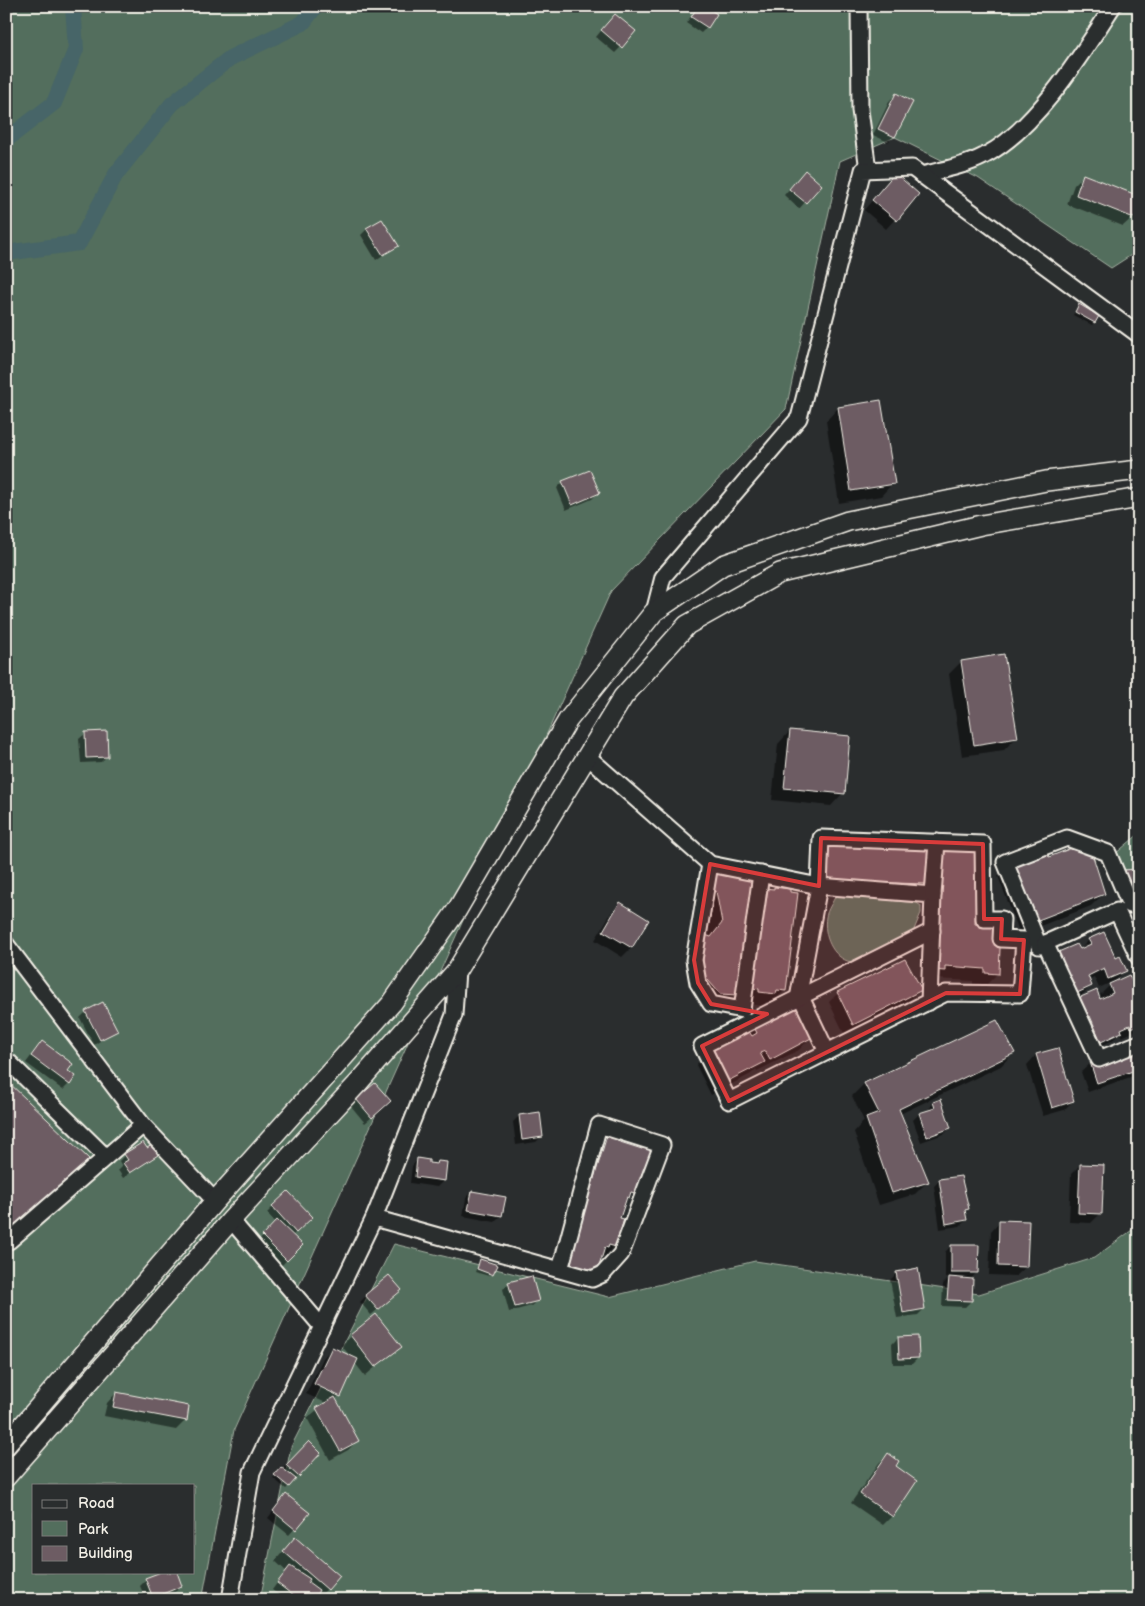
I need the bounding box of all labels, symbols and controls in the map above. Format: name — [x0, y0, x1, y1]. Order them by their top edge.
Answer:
legend — [32, 1484, 195, 1574]
text: Road — [78, 1494, 114, 1513]
text: Park — [78, 1520, 109, 1539]
text: Building — [78, 1544, 133, 1563]

